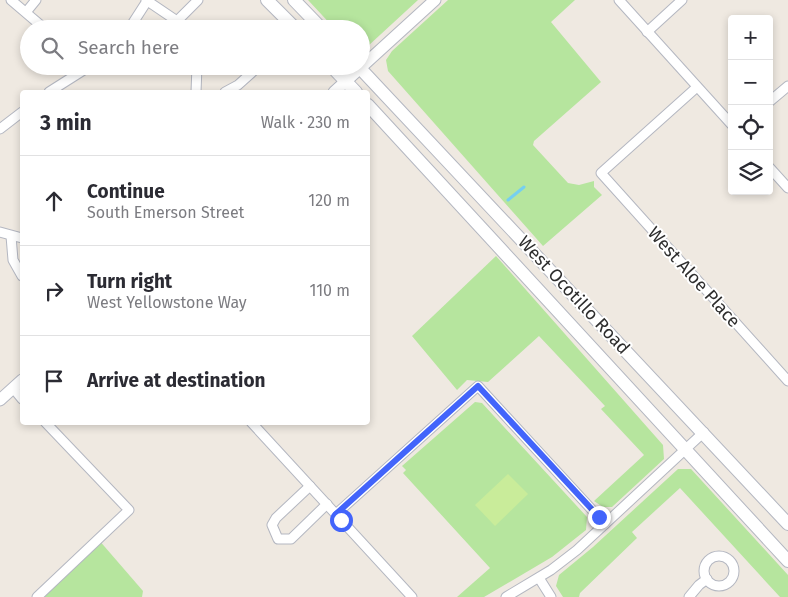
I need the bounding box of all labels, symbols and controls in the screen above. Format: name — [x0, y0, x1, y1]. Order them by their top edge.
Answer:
map controls — [728, 15, 773, 195]
button: + — [728, 15, 773, 60]
search box — [20, 20, 370, 75]
icon: search — [38, 34, 66, 62]
text: Search here — [78, 36, 179, 59]
button: − — [728, 60, 773, 105]
button: locate — [728, 105, 773, 150]
text: 3 min — [40, 110, 92, 136]
text: Walk · 230 m — [261, 113, 350, 132]
button: layers — [728, 150, 773, 195]
text: Continue — [87, 180, 165, 203]
icon: ahead — [40, 187, 68, 215]
text: 120 m — [308, 191, 350, 210]
text: South Emerson Street — [87, 203, 244, 222]
street label: West Aloe Place — [643, 222, 745, 332]
street label: West Ocotillo Road — [513, 231, 635, 359]
text: Turn right — [87, 270, 172, 293]
icon: right — [40, 277, 68, 305]
text: 110 m — [309, 281, 350, 300]
text: West Yellowstone Way — [87, 293, 247, 312]
icon: arrive — [40, 367, 68, 395]
text: Arrive at destination — [87, 369, 266, 392]
route end — [588, 506, 611, 529]
route start — [330, 509, 353, 532]

